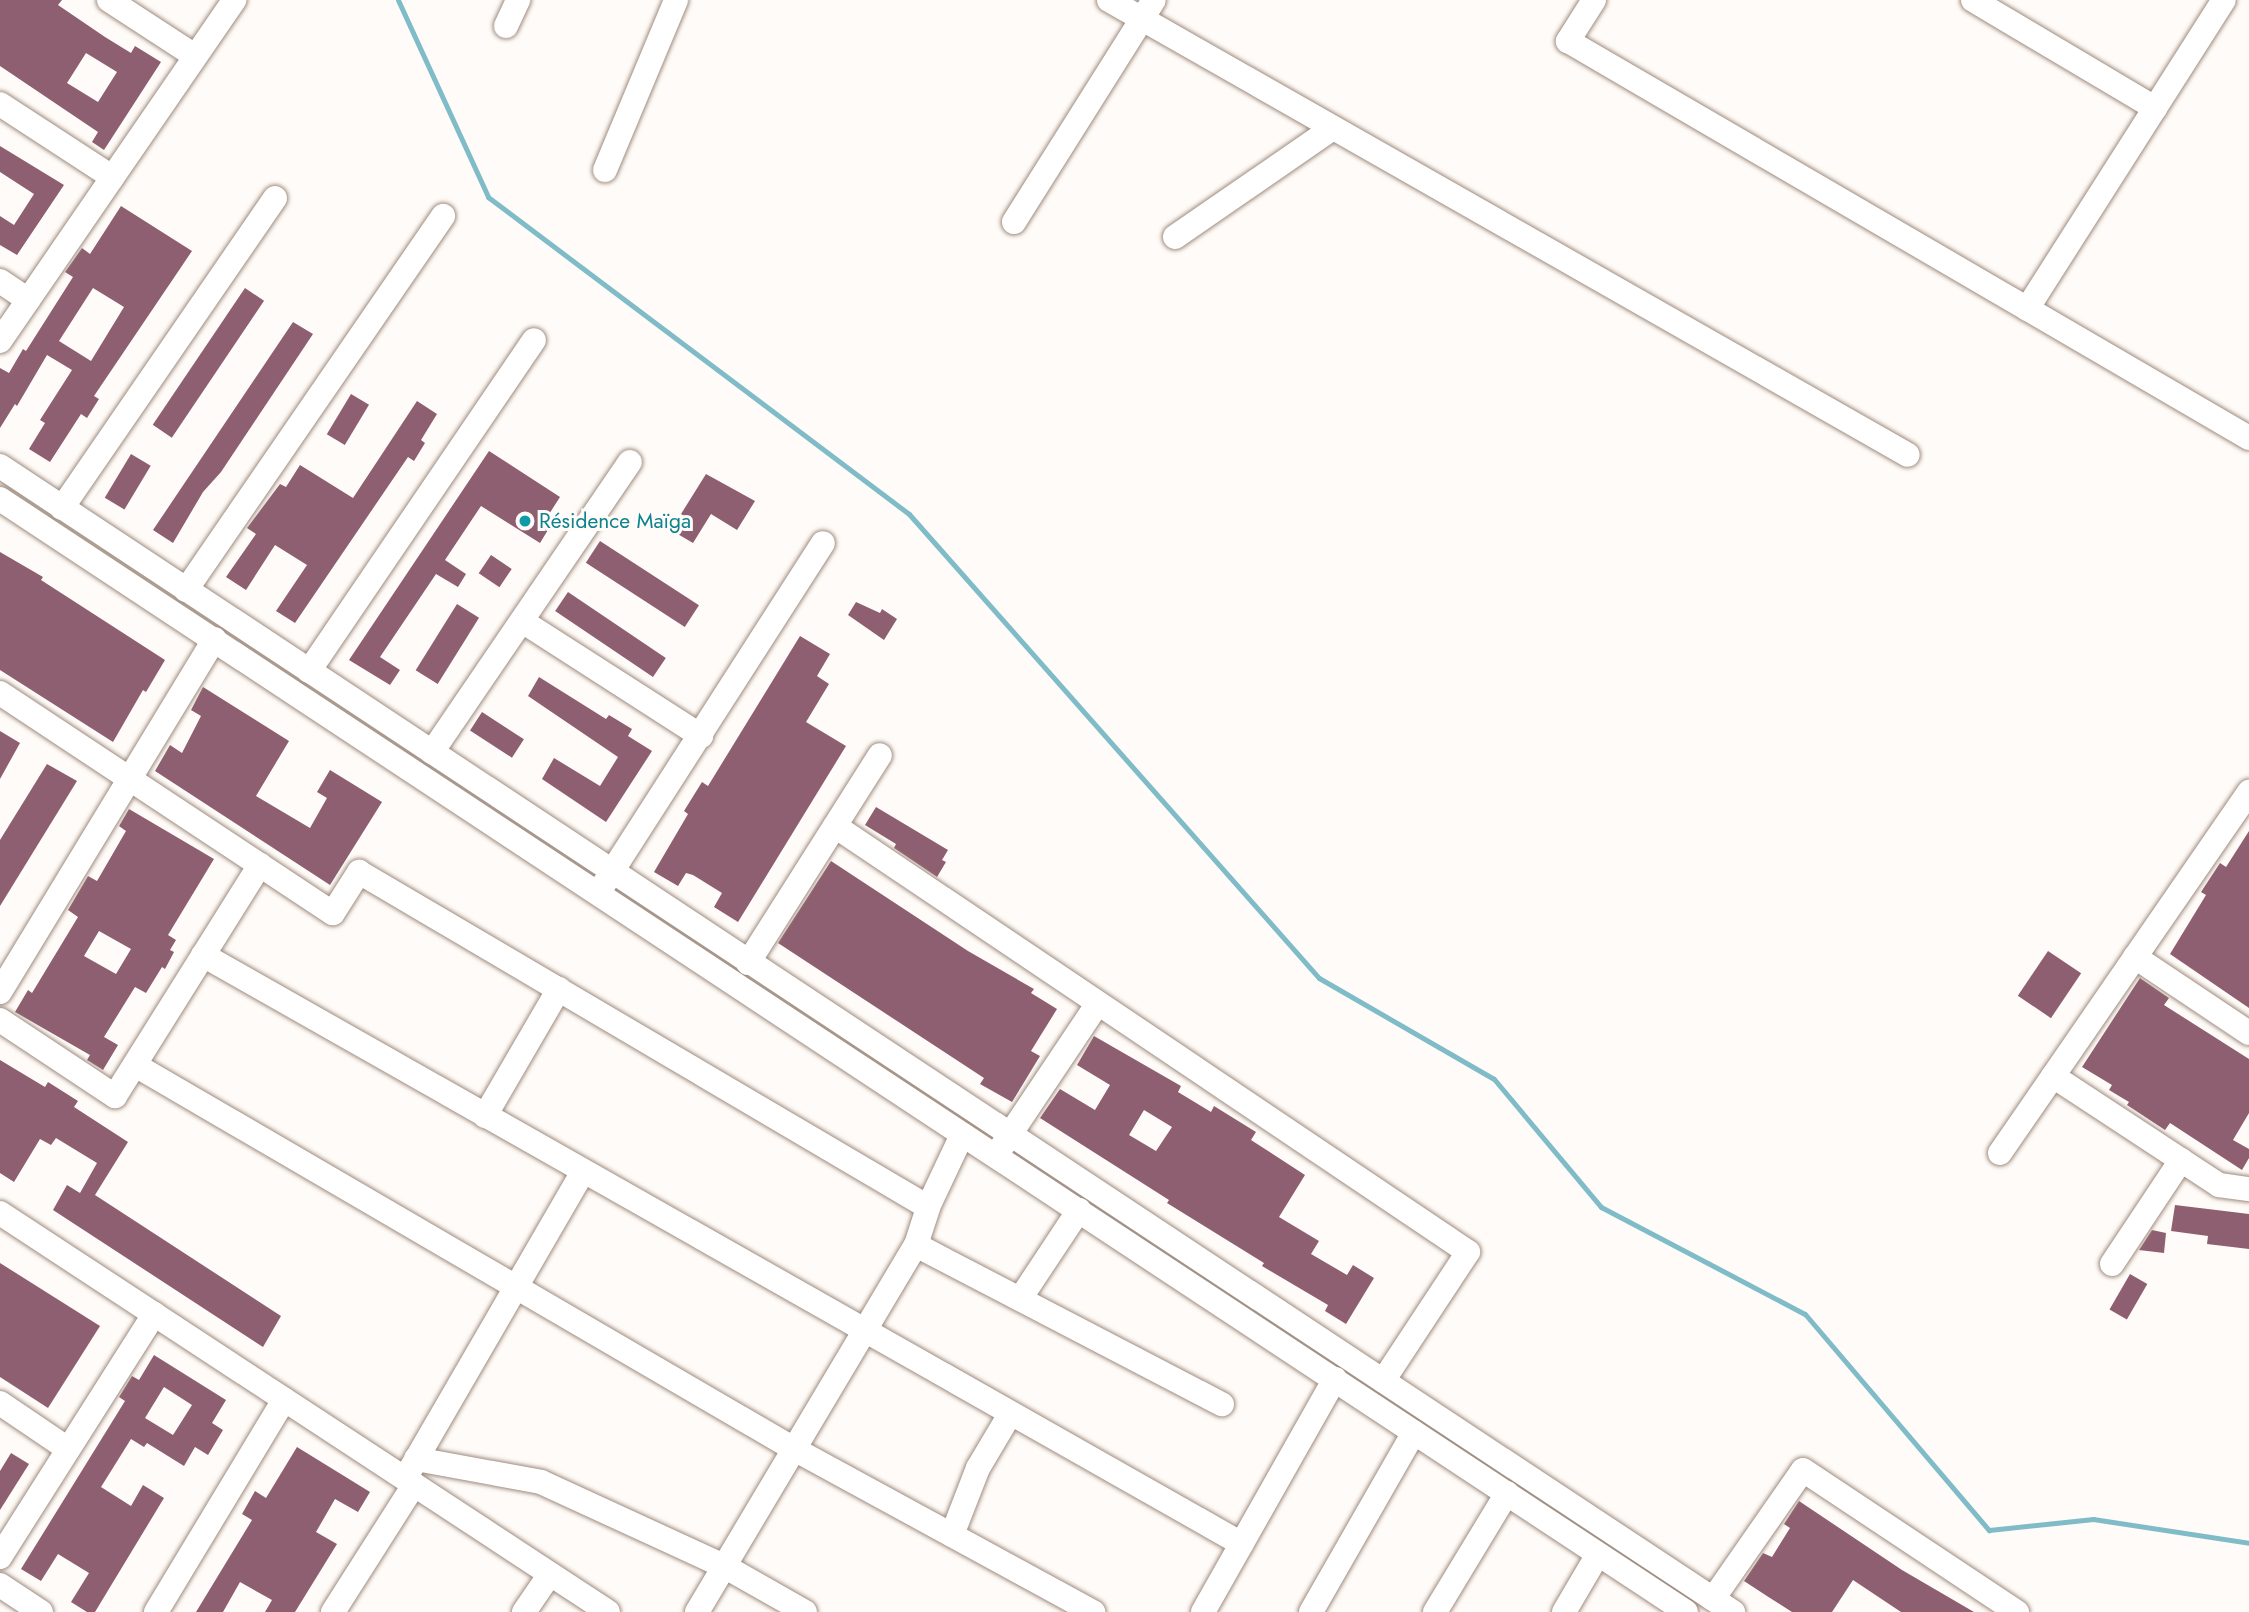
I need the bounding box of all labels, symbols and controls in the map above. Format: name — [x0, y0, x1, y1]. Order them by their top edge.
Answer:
place label: Résidence Maïga — [539, 508, 691, 534]
marker: Résidence Maïga — [517, 513, 533, 529]

